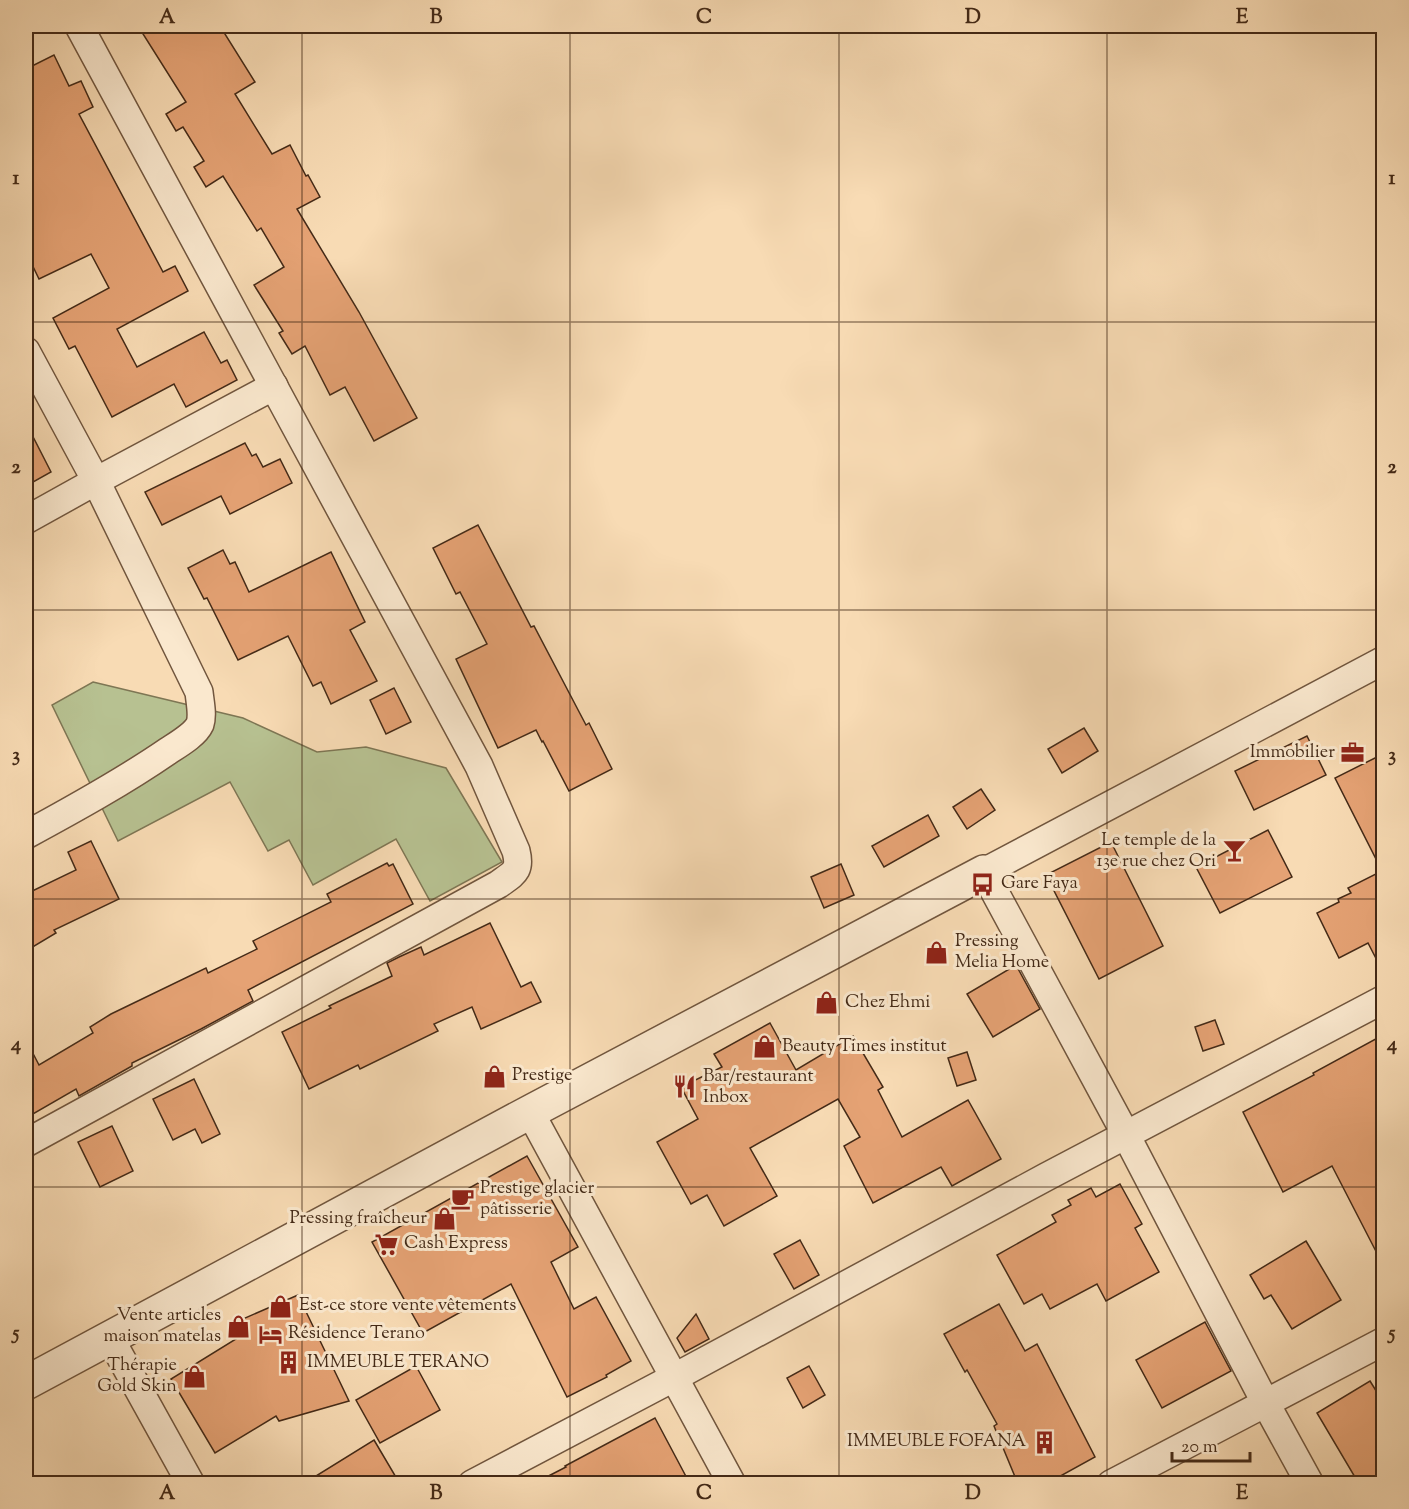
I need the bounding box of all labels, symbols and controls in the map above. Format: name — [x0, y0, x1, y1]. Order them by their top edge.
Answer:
text: A — [159, 4, 176, 33]
text: B — [430, 4, 443, 33]
text: C — [696, 4, 712, 33]
text: D — [965, 4, 981, 33]
text: E — [1236, 4, 1249, 33]
text: 1 — [13, 165, 20, 194]
text: 1 — [1389, 165, 1396, 194]
text: 2 — [11, 454, 21, 483]
text: 2 — [1387, 454, 1397, 483]
place label: Immobilier — [1250, 740, 1335, 766]
office icon: Immobilier — [1340, 740, 1366, 766]
text: 3 — [12, 742, 20, 771]
text: 3 — [1388, 742, 1396, 771]
place label: Le temple de la 13e rue chez Ori — [1097, 828, 1216, 875]
bar icon: Le temple de la 13e rue chez Ori — [1221, 838, 1247, 864]
bus stop icon: Gare Faya — [970, 871, 996, 897]
place label: Gare Faya — [1001, 871, 1078, 897]
place label: Pressing Melia Home — [955, 929, 1049, 976]
shop icon: Pressing Melia Home — [924, 939, 950, 965]
shop icon: Chez Ehmi — [814, 990, 840, 1016]
place label: Chez Ehmi — [845, 990, 930, 1016]
text: 4 — [10, 1031, 21, 1060]
text: 4 — [1386, 1031, 1397, 1060]
shop icon: Beauty Times institut — [751, 1034, 777, 1060]
place label: Beauty Times institut — [782, 1034, 947, 1060]
shop icon: Prestige — [481, 1063, 507, 1089]
place label: Prestige — [512, 1063, 572, 1089]
place label: Bar/restaurant Inbox — [703, 1064, 814, 1111]
restaurant icon: Bar/restaurant Inbox — [672, 1074, 698, 1100]
place label: Prestige glacier pâtisserie — [480, 1176, 595, 1223]
cafe icon: Prestige glacier pâtisserie — [449, 1186, 475, 1212]
place label: Pressing fraîcheur — [289, 1206, 427, 1232]
shop icon: Pressing fraîcheur — [432, 1206, 458, 1232]
supermarket icon: Cash Express — [373, 1231, 399, 1257]
place label: Cash Express — [404, 1231, 508, 1257]
shop icon: Est-ce store vente vêtements — [268, 1293, 294, 1319]
place label: Est-ce store vente vêtements — [299, 1293, 516, 1319]
place label: Vente articles maison matelas — [103, 1303, 221, 1350]
shop icon: Vente articles maison matelas — [226, 1313, 252, 1339]
text: 5 — [11, 1320, 20, 1349]
text: 5 — [1387, 1320, 1396, 1349]
hotel icon: Résidence Terano — [257, 1321, 283, 1347]
place label: Résidence Terano — [288, 1321, 425, 1347]
building icon: IMMEUBLE TERANO — [276, 1350, 302, 1376]
place label: IMMEUBLE TERANO — [307, 1350, 489, 1376]
place label: Thérapie Gold Skin — [97, 1353, 177, 1400]
shop icon: Thérapie Gold Skin — [182, 1363, 208, 1389]
scale bar — [1172, 1425, 1250, 1463]
place label: IMMEUBLE FOFANA — [847, 1429, 1026, 1455]
building icon: IMMEUBLE FOFANA — [1031, 1429, 1057, 1455]
text: 20 m — [1181, 1435, 1218, 1461]
text: A — [159, 1480, 176, 1509]
text: B — [430, 1480, 443, 1509]
text: C — [696, 1480, 712, 1509]
text: D — [965, 1480, 981, 1509]
text: E — [1236, 1480, 1249, 1509]

